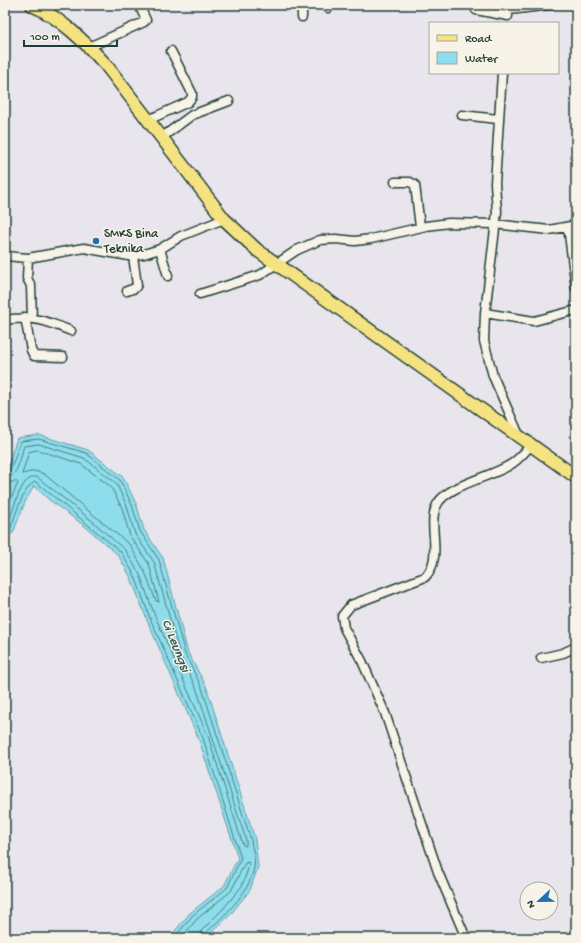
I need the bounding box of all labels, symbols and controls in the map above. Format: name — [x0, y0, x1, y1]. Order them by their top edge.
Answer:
scale bar — [24, 22, 117, 48]
legend — [429, 22, 559, 74]
text: 100 m — [29, 31, 60, 45]
text: Road — [465, 33, 492, 47]
text: Water — [465, 53, 499, 67]
place label: SMKS Bina Teknika — [103, 227, 159, 257]
marker: SMKS Bina Teknika — [91, 236, 101, 246]
water label: Ci Leungsi — [157, 617, 194, 677]
north arrow — [519, 881, 559, 921]
text: N — [525, 898, 538, 910]

